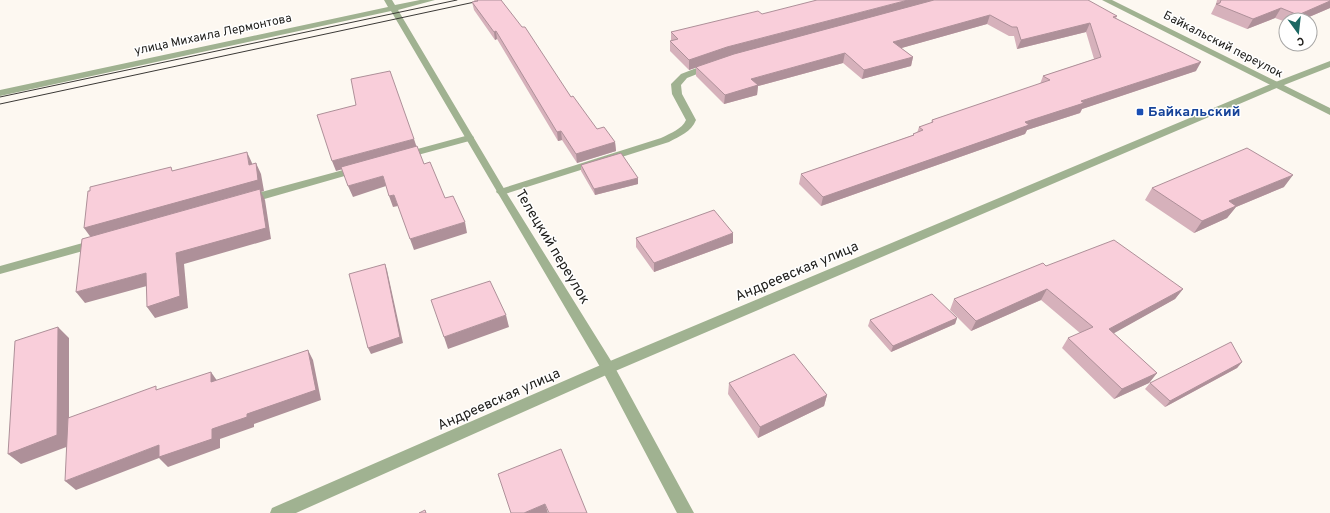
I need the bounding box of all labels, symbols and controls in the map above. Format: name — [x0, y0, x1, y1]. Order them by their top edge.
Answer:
street label: Байкальский переулок — [1160, 8, 1286, 82]
street label: улица Михаила Лермонтова — [133, 10, 293, 60]
north arrow — [1278, 12, 1318, 52]
text: С — [1295, 33, 1306, 48]
place label: Байкальский — [1148, 104, 1240, 121]
marker: Байкальский — [1135, 107, 1145, 117]
street label: Телецкий переулок — [511, 187, 593, 307]
street label: Андреевская улица — [733, 238, 861, 306]
street label: Андреевская улица — [435, 365, 563, 435]

